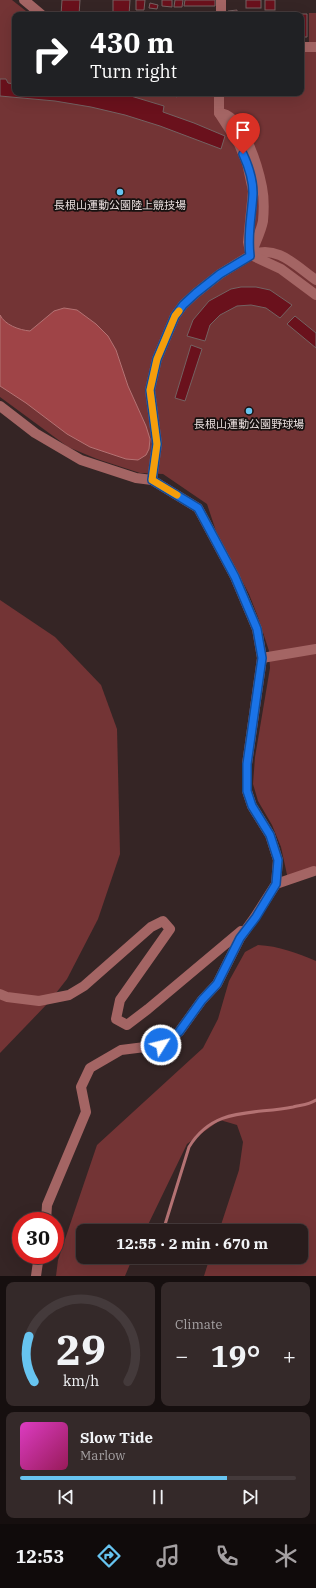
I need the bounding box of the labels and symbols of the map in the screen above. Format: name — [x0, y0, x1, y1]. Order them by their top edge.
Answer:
pin — [226, 113, 260, 154]
marker: 長根山運動公園陸上競技場 — [115, 187, 125, 197]
place label: 長根山運動公園陸上競技場 — [54, 198, 186, 212]
marker: 長根山運動公園野球場 — [244, 406, 254, 416]
place label: 長根山運動公園野球場 — [194, 417, 304, 431]
position arrow — [140, 1024, 182, 1066]
speed limit sign: 30 — [12, 1212, 64, 1264]

